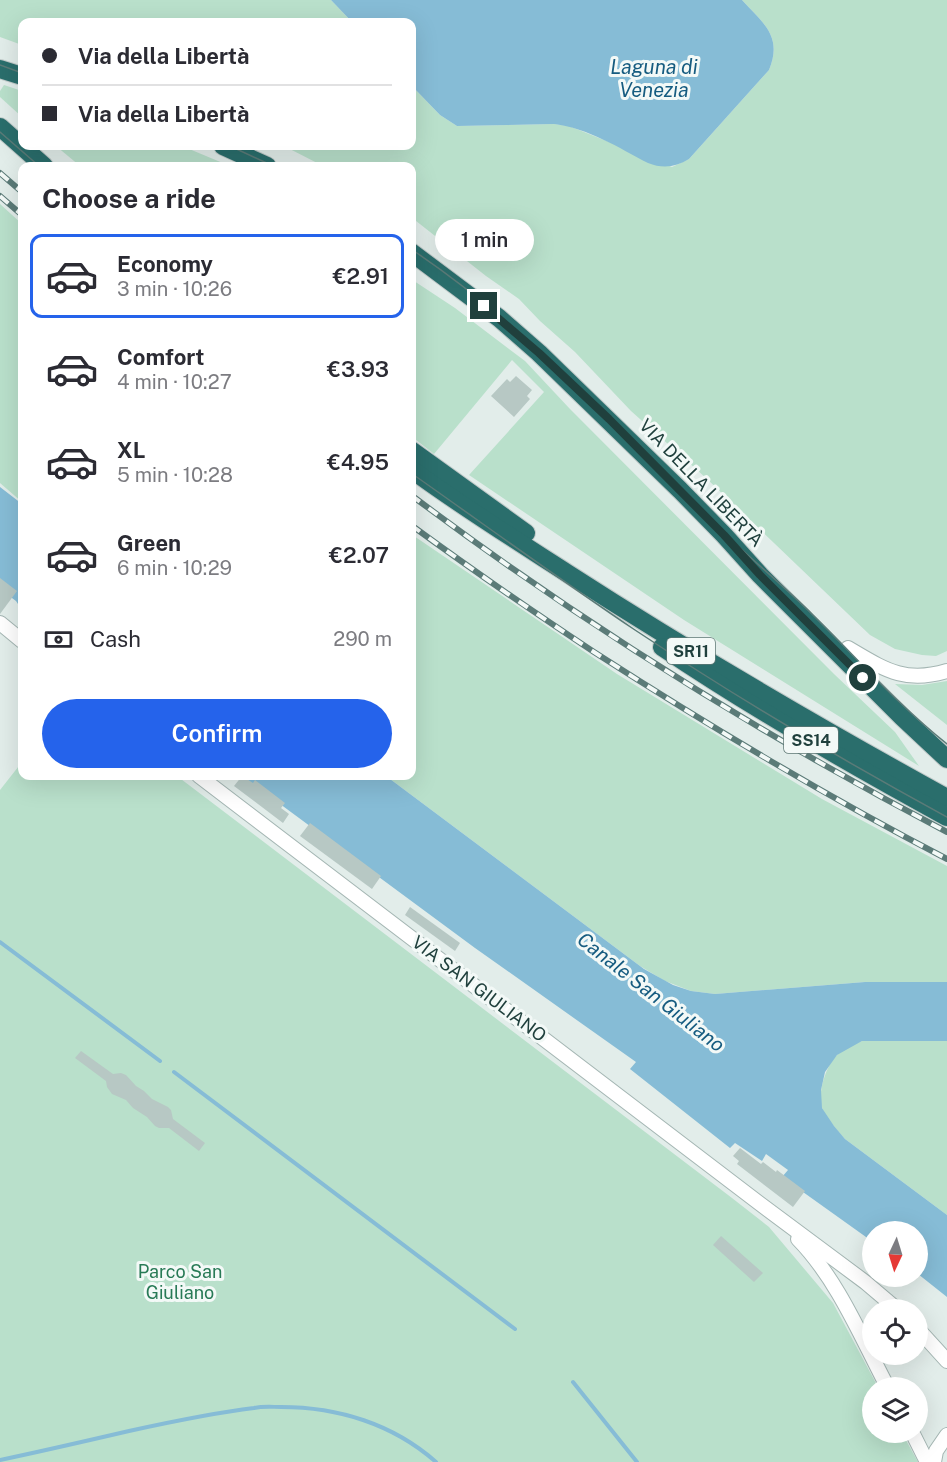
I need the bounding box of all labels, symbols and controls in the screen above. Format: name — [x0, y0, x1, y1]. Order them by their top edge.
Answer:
text: Via della Libertà — [78, 43, 249, 69]
water label: Laguna di Venezia — [610, 55, 698, 102]
text: Via della Libertà — [78, 101, 249, 127]
text: Choose a ride — [42, 182, 216, 214]
callout: 1 min — [434, 219, 534, 261]
text: 1 min — [461, 228, 508, 252]
icon: car — [45, 249, 99, 303]
text: Economy — [117, 251, 213, 277]
text: €2.91 — [333, 263, 389, 289]
text: 3 min · 10:26 — [117, 277, 232, 301]
route end — [470, 292, 497, 319]
icon: car — [45, 342, 99, 396]
text: Comfort — [117, 344, 204, 370]
text: €3.93 — [327, 356, 389, 382]
text: 4 min · 10:27 — [117, 370, 232, 394]
street label: VIA DELLA LIBERTÀ — [635, 414, 769, 551]
icon: car — [45, 435, 99, 489]
text: XL — [117, 437, 145, 463]
text: €4.95 — [327, 449, 389, 475]
text: 5 min · 10:28 — [117, 463, 233, 487]
icon: car — [45, 528, 99, 582]
text: Green — [117, 530, 181, 556]
text: €2.07 — [329, 542, 389, 568]
text: 6 min · 10:29 — [117, 556, 232, 580]
icon: cash — [42, 623, 75, 656]
text: Cash — [90, 626, 141, 652]
text: 290 m — [333, 627, 392, 651]
road number: SR11 — [667, 638, 715, 664]
route start — [849, 664, 876, 691]
button: Confirm — [42, 699, 392, 768]
road number: SS14 — [784, 727, 838, 753]
water label: Canale San Giuliano — [573, 927, 729, 1057]
street label: VIA SAN GIULIANO — [408, 931, 551, 1046]
north arrow — [862, 1221, 928, 1287]
map controls — [862, 1221, 928, 1443]
park label: Parco San Giuliano — [138, 1261, 222, 1303]
button: locate — [862, 1299, 928, 1365]
button: layers — [862, 1377, 928, 1443]

